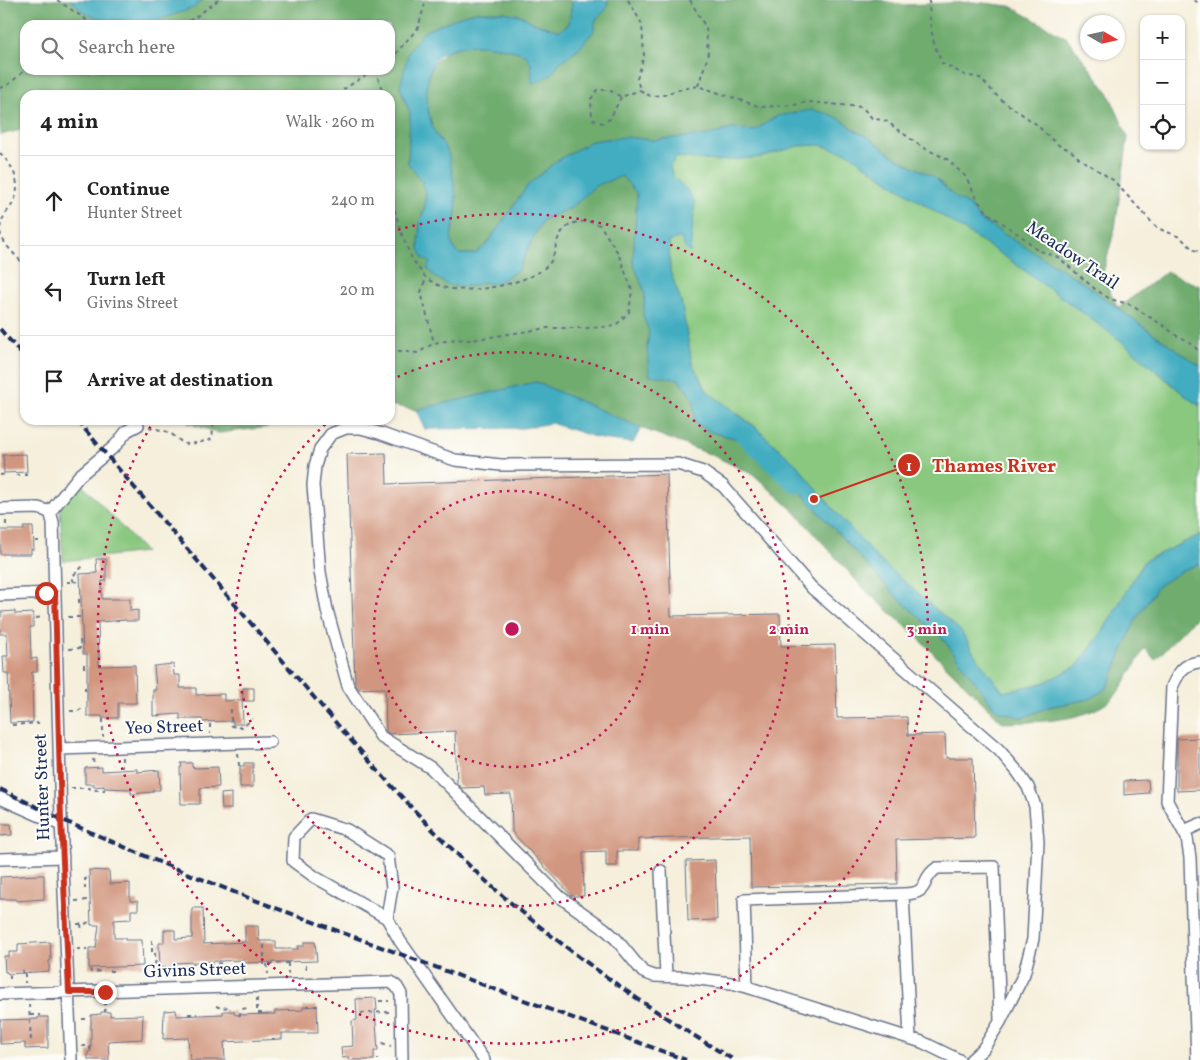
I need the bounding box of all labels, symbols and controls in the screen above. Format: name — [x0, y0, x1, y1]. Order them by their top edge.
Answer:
north arrow — [1080, 15, 1125, 60]
map controls — [1140, 15, 1185, 150]
button: + — [1140, 15, 1185, 60]
search box — [20, 20, 395, 75]
icon: search — [38, 34, 66, 62]
text: Search here — [78, 35, 175, 61]
button: − — [1140, 60, 1185, 105]
button: locate — [1140, 105, 1185, 150]
text: 4 min — [40, 108, 99, 137]
text: Walk · 260 m — [285, 112, 375, 134]
text: Continue — [87, 177, 170, 203]
icon: ahead — [40, 187, 68, 215]
text: 240 m — [331, 190, 375, 212]
text: Hunter Street — [87, 203, 183, 225]
street label: Meadow Trail — [1021, 216, 1123, 296]
text: Turn left — [87, 267, 166, 293]
icon: left — [40, 277, 68, 305]
text: 20 m — [340, 280, 375, 302]
text: Givins Street — [87, 293, 178, 315]
icon: arrive — [40, 367, 68, 395]
text: Arrive at destination — [87, 368, 273, 394]
callout: Thames River — [897, 448, 1066, 482]
text: Thames River — [932, 454, 1056, 480]
text: 1 — [906, 457, 912, 478]
route start — [35, 582, 58, 605]
centre of rings — [503, 620, 521, 638]
text: 1 min — [631, 620, 669, 641]
text: 2 min — [769, 620, 809, 641]
text: 3 min — [907, 620, 947, 641]
street label: Yeo Street — [124, 714, 204, 742]
street label: Hunter Street — [29, 733, 57, 841]
street label: Givins Street — [143, 957, 247, 985]
route end — [94, 981, 117, 1004]

